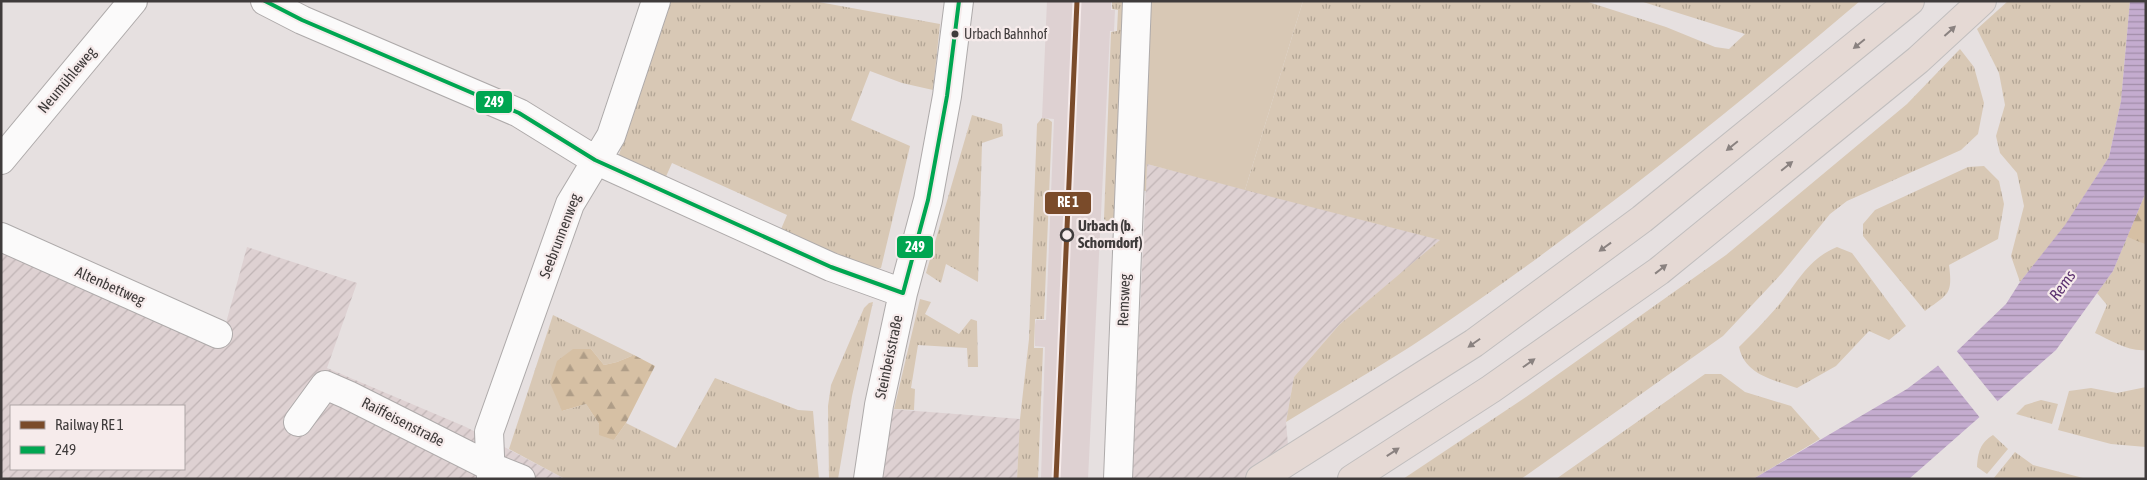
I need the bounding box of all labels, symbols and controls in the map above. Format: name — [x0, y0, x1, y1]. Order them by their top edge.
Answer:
one-way arrow — [1943, 25, 1956, 36]
place label: Urbach Bahnhof — [964, 26, 1048, 42]
marker: Urbach Bahnhof — [950, 29, 960, 39]
one-way arrow — [1853, 39, 1866, 50]
street label: Neumühleweg — [34, 43, 99, 116]
line badge: 249 — [475, 90, 513, 114]
text: 249 — [484, 94, 504, 110]
one-way arrow — [1726, 141, 1739, 152]
one-way arrow — [1780, 161, 1793, 172]
street label: Seebrunnenweg — [536, 191, 584, 281]
line badge: RE 1 — [1044, 191, 1092, 215]
text: RE 1 — [1057, 194, 1079, 210]
place label: Urbach (b. Schorndorf) — [1078, 217, 1143, 251]
marker: Urbach (b. Schorndorf) — [1060, 228, 1074, 242]
line badge: 249 — [896, 235, 934, 259]
text: 249 — [905, 239, 925, 255]
one-way arrow — [1599, 241, 1612, 252]
street label: Altenbettweg — [73, 263, 148, 309]
one-way arrow — [1654, 263, 1667, 274]
water label: Rems — [2045, 266, 2079, 303]
street label: Remsweg — [1114, 273, 1133, 327]
street label: Steinbeisstraße — [871, 313, 906, 400]
one-way arrow — [1467, 338, 1480, 348]
one-way arrow — [1522, 358, 1535, 368]
street label: Raiffeisenstraße — [359, 393, 447, 450]
legend — [10, 405, 185, 470]
text: Railway RE 1 — [55, 416, 124, 433]
text: 249 — [55, 441, 76, 458]
one-way arrow — [1386, 448, 1400, 457]

